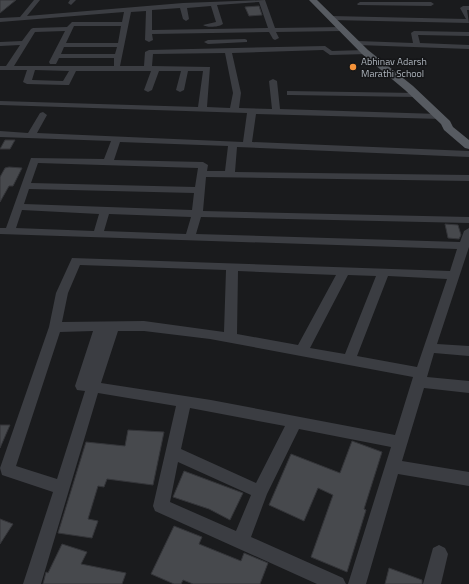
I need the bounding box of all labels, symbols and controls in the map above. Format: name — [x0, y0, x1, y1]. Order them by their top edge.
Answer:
place label: Abhinav Adarsh Marathi School — [361, 54, 427, 81]
marker: Abhinav Adarsh Marathi School — [348, 62, 358, 72]

